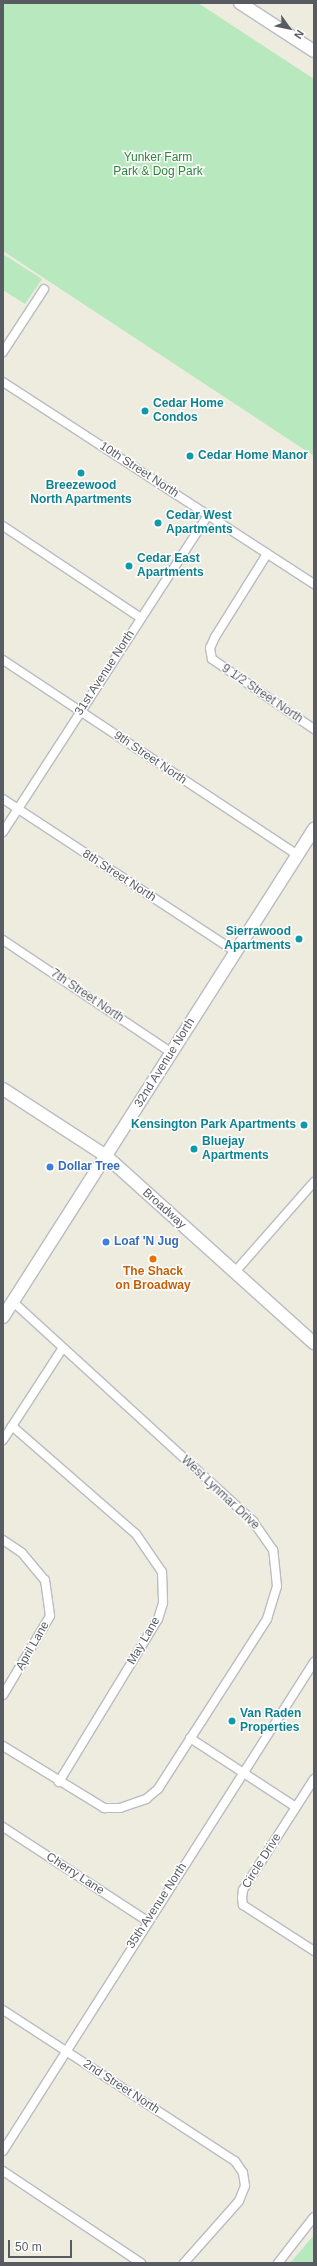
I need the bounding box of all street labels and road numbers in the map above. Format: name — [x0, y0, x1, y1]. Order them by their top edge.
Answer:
street label: 10th Street North — [97, 439, 181, 501]
street label: 31st Avenue North — [72, 627, 138, 719]
street label: 9 1/2 Street North — [219, 662, 305, 726]
street label: 9th Street North — [111, 728, 189, 788]
street label: 8th Street North — [80, 847, 158, 905]
street label: 7th Street North — [48, 966, 126, 1026]
street label: 32nd Avenue North — [132, 1015, 198, 1111]
street label: Broadway — [139, 1186, 189, 1232]
street label: West Lynmar Drive — [178, 1453, 262, 1533]
street label: May Lane — [125, 1615, 163, 1667]
street label: April Lane — [13, 1619, 53, 1673]
street label: Circle Drive — [239, 1831, 285, 1891]
street label: Cherry Lane — [43, 1850, 107, 1898]
street label: 35th Avenue North — [124, 1860, 190, 1952]
street label: 2nd Street North — [80, 2057, 162, 2117]

